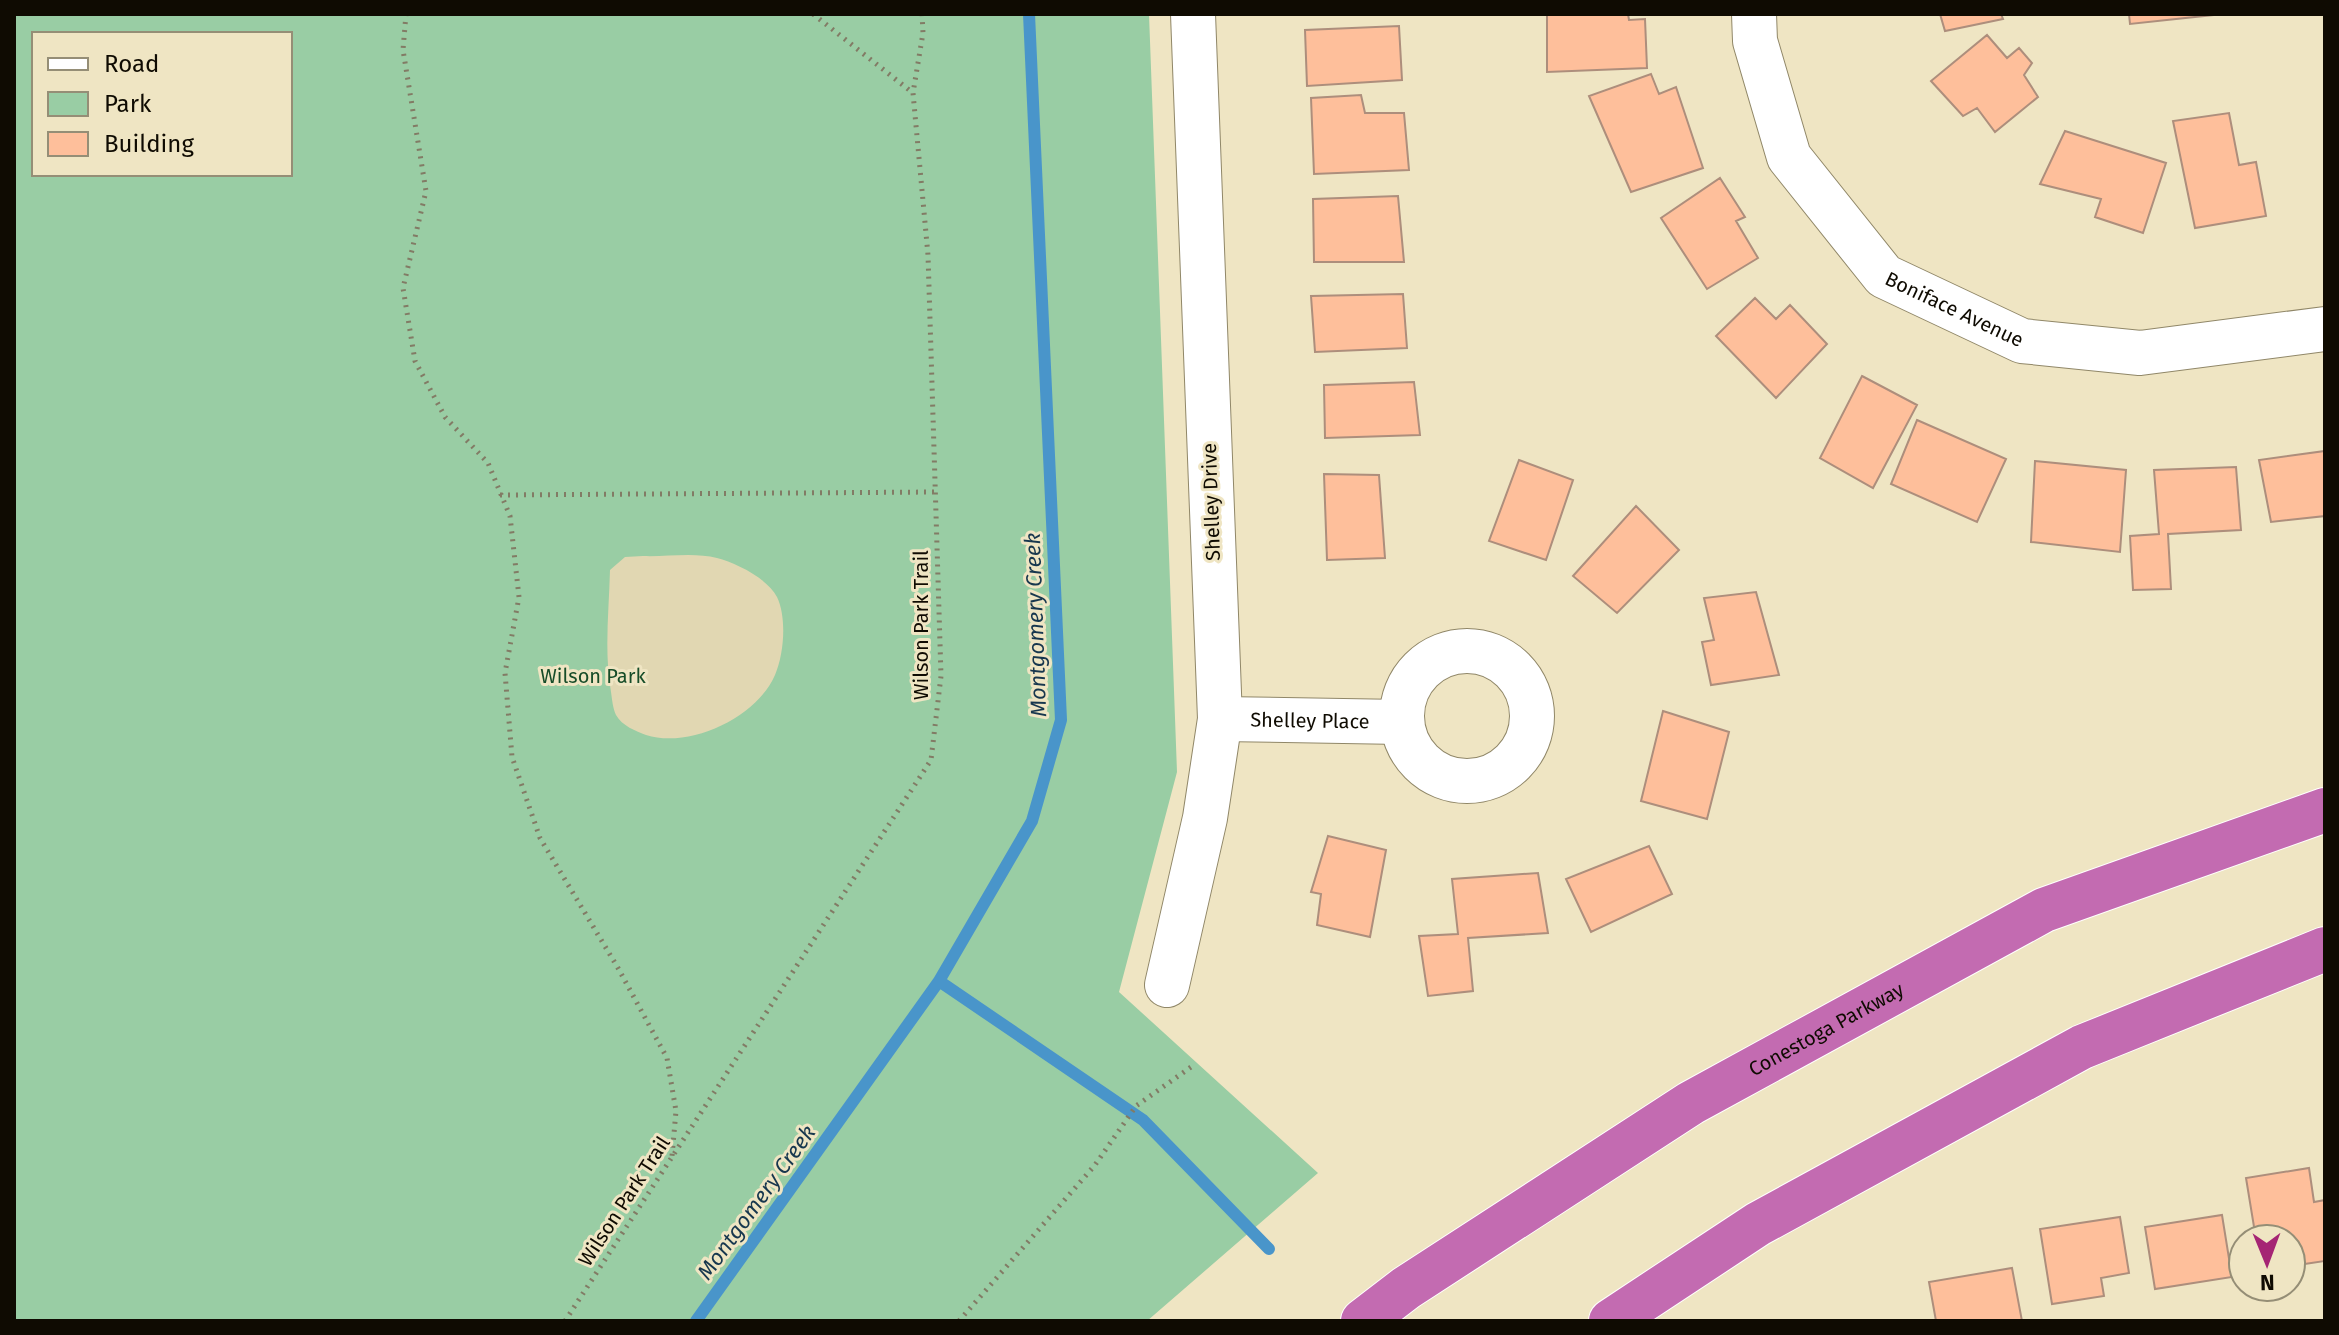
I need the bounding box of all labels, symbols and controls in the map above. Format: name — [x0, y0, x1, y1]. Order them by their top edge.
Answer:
legend — [32, 32, 292, 176]
text: Road — [104, 50, 159, 78]
text: Park — [104, 90, 152, 118]
text: Building — [104, 130, 194, 158]
street label: Boniface Avenue — [1881, 266, 2027, 352]
street label: Shelley Drive — [1197, 443, 1225, 561]
water label: Montgomery Creek — [1019, 532, 1052, 718]
street label: Wilson Park Trail — [909, 550, 933, 700]
park label: Wilson Park — [540, 664, 646, 688]
street label: Shelley Place — [1250, 708, 1370, 733]
street label: Conestoga Parkway — [1744, 977, 1908, 1081]
water label: Montgomery Creek — [691, 1120, 822, 1285]
street label: Wilson Park Trail — [573, 1132, 675, 1270]
north arrow — [2227, 1223, 2307, 1303]
text: N — [2260, 1269, 2275, 1296]

